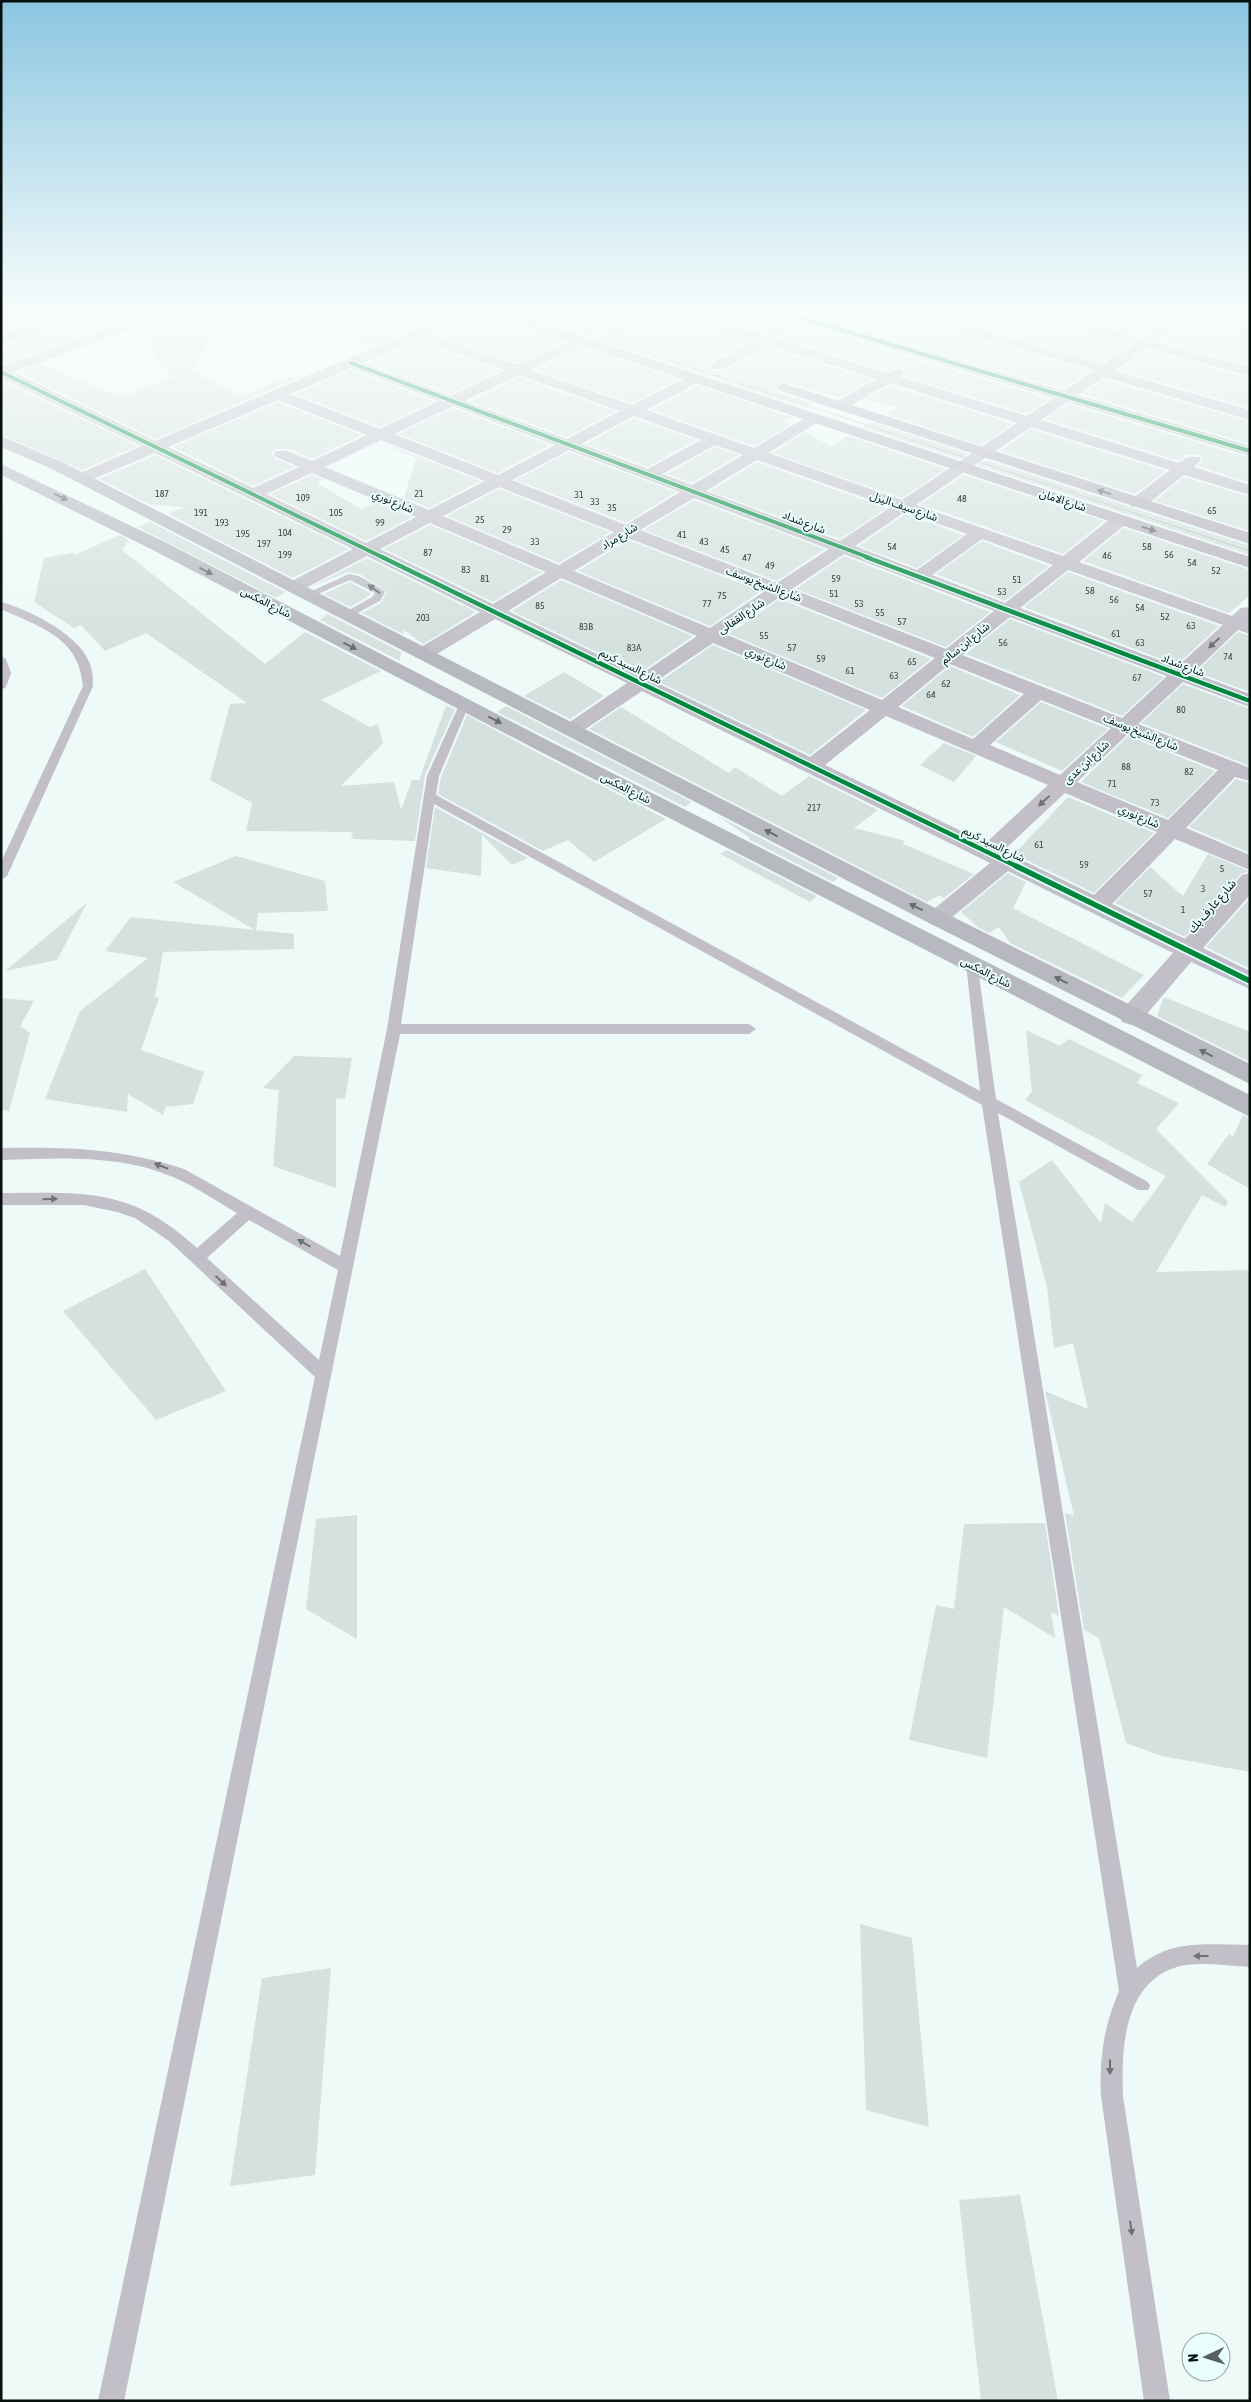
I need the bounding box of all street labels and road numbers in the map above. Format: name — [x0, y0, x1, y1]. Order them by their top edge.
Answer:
street label: شارع نوري — [369, 487, 416, 518]
street label: شارع الامان — [1037, 487, 1088, 515]
street label: شارع سيف اليزل — [868, 489, 940, 525]
street label: شارع شداد — [780, 508, 828, 538]
street label: شارع مراد — [598, 520, 641, 553]
street label: شارع الشيخ يوسف — [724, 564, 804, 606]
street label: شارع المكس — [238, 584, 293, 622]
street label: شارع القفالى — [715, 596, 768, 638]
street label: شارع ابن سالم — [938, 620, 994, 669]
street label: شارع نوري — [742, 644, 789, 675]
street label: شارع السيد كريم — [597, 646, 664, 689]
street label: شارع شداد — [1159, 651, 1207, 681]
street label: شارع الشيخ يوسف — [1101, 712, 1181, 754]
street label: شارع ابن عدى — [1061, 738, 1113, 788]
street label: شارع المكس — [598, 770, 653, 808]
street label: شارع نوري — [1115, 802, 1162, 833]
street label: شارع السيد كريم — [960, 824, 1027, 867]
street label: شارع عارف بك — [1185, 876, 1241, 937]
street label: شارع المكس — [958, 954, 1013, 992]

